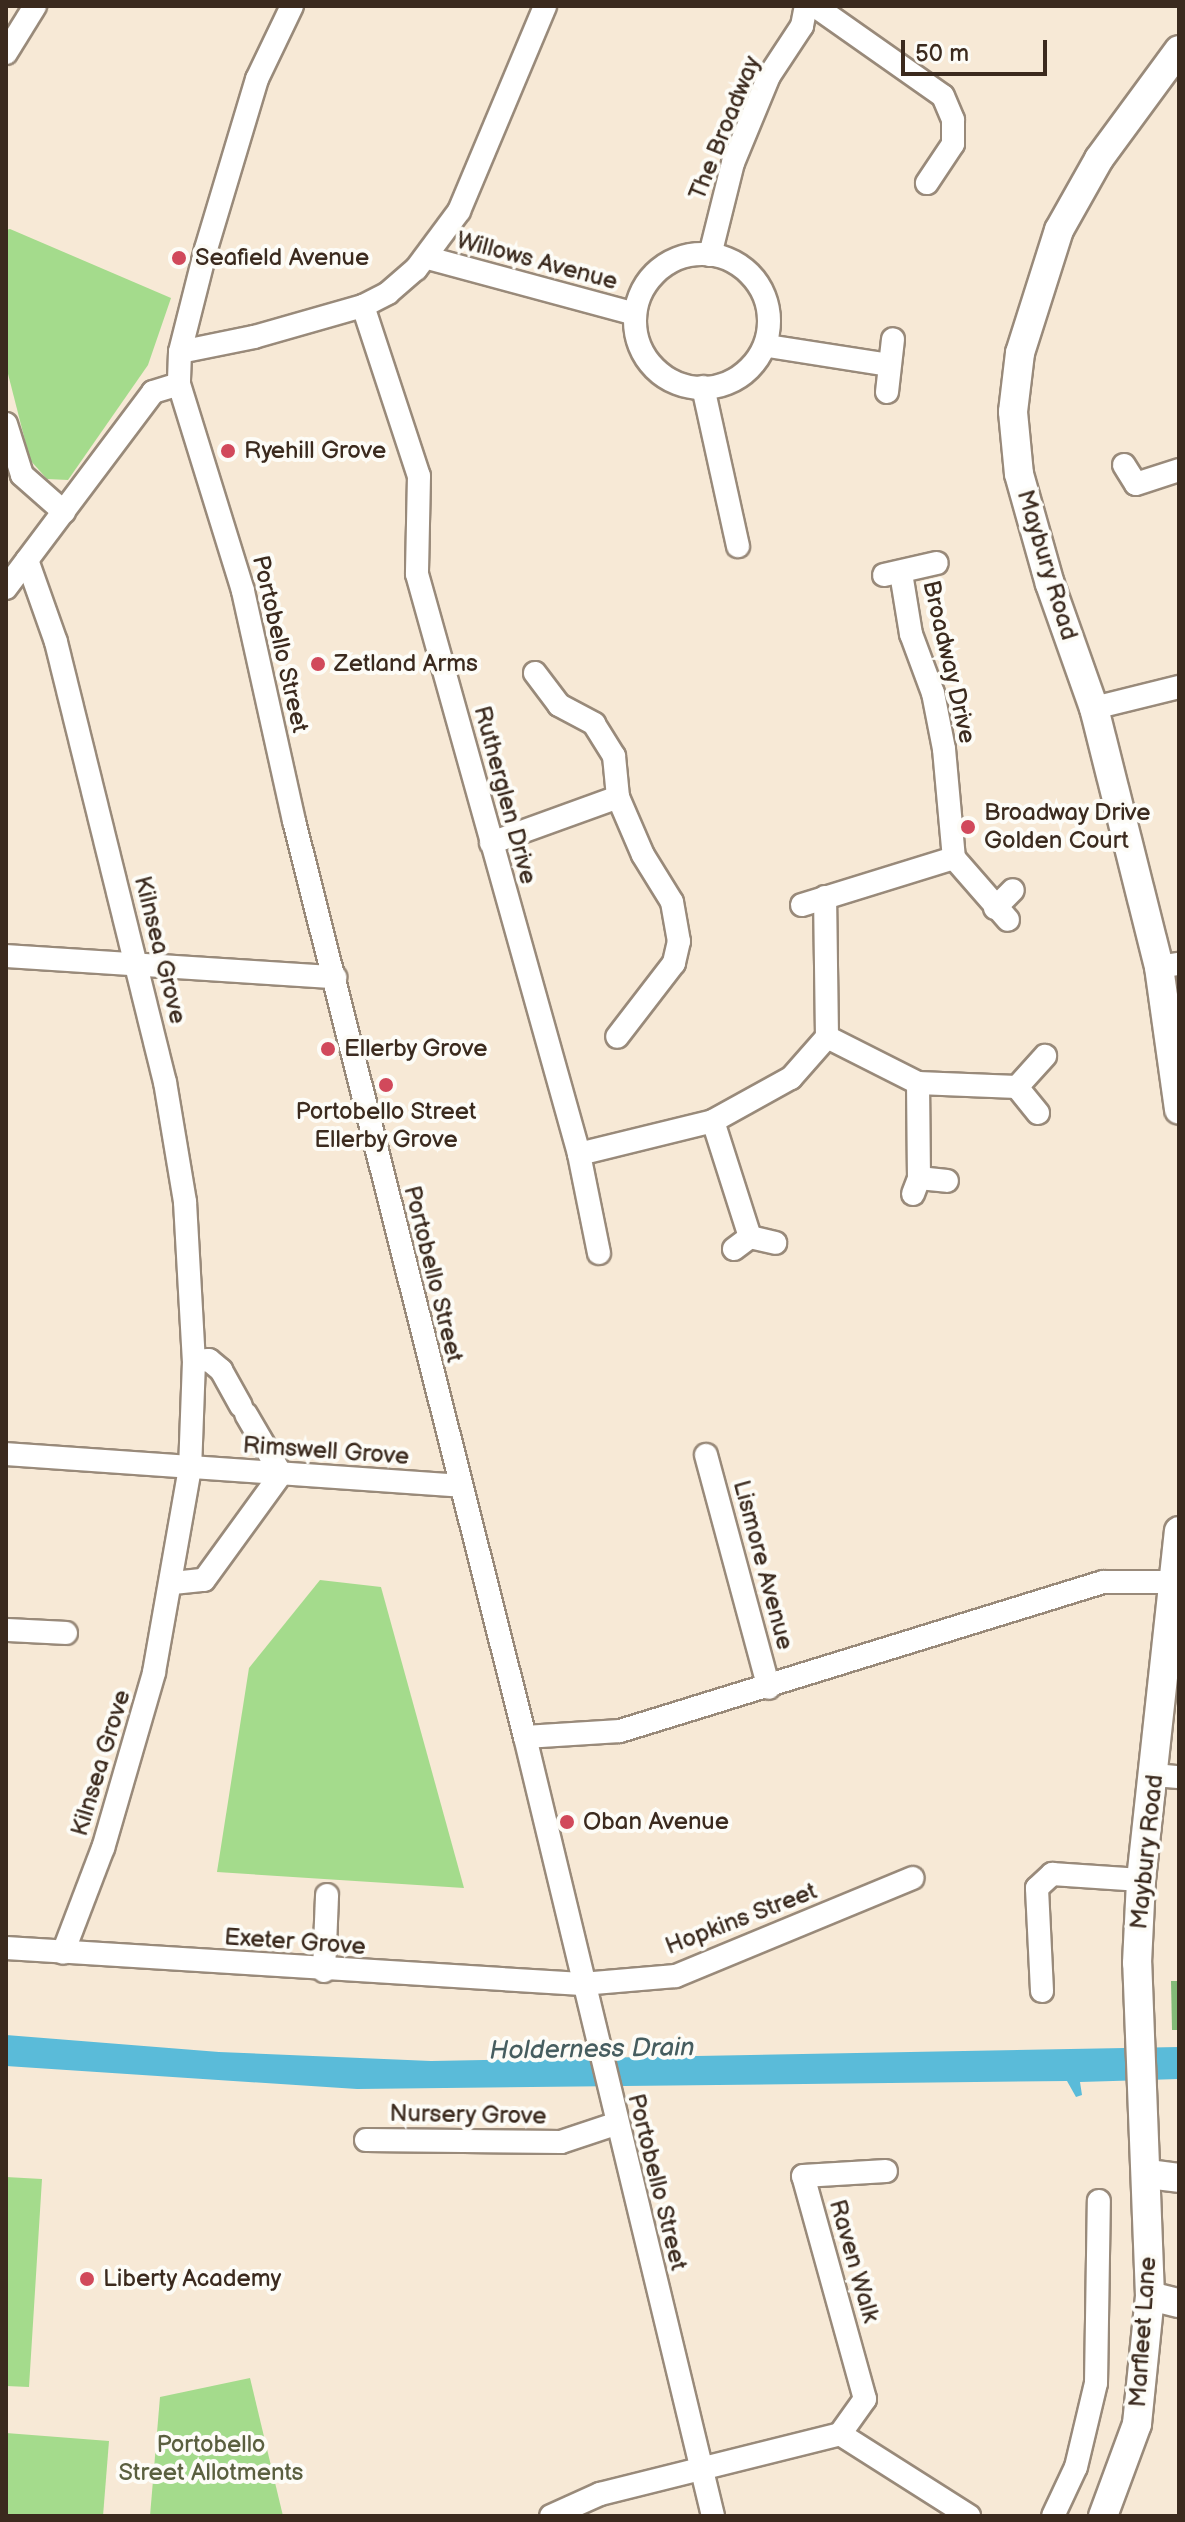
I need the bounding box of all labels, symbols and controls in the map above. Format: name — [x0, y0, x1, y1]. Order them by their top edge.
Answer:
scale bar — [905, 24, 1051, 74]
text: 50 m — [915, 39, 969, 68]
street label: The Broadway — [683, 52, 767, 204]
street label: Willows Avenue — [453, 226, 621, 296]
place label: Seafield Avenue — [195, 244, 369, 272]
marker: Seafield Avenue — [170, 249, 188, 267]
place label: Ryehill Grove — [244, 437, 386, 465]
marker: Ryehill Grove — [219, 442, 237, 460]
street label: Maybury Road — [1010, 486, 1084, 644]
street label: Portobello Street — [246, 552, 314, 736]
street label: Broadway Drive — [916, 577, 982, 747]
place label: Zetland Arms — [334, 650, 478, 678]
marker: Zetland Arms — [309, 655, 327, 673]
street label: Rutherglen Drive — [467, 703, 543, 887]
place label: Broadway Drive Golden Court — [984, 799, 1152, 855]
marker: Broadway Drive Golden Court — [959, 818, 977, 836]
street label: Kilnsea Grove — [128, 873, 192, 1027]
place label: Ellerby Grove — [344, 1035, 489, 1063]
marker: Ellerby Grove — [319, 1040, 337, 1058]
marker: Portobello Street Ellerby Grove — [377, 1076, 395, 1094]
place label: Portobello Street Ellerby Grove — [295, 1098, 477, 1154]
street label: Portobello Street — [397, 1183, 469, 1365]
street label: Rimswell Grove — [242, 1431, 410, 1471]
street label: Lismore Avenue — [727, 1477, 799, 1653]
street label: Kilnsea Grove — [65, 1686, 137, 1840]
street label: Maybury Road — [1124, 1772, 1170, 1932]
place label: Oban Avenue — [583, 1808, 729, 1836]
marker: Oban Avenue — [558, 1813, 576, 1831]
street label: Hopkins Street — [661, 1877, 821, 1961]
street label: Exeter Grove — [223, 1923, 367, 1961]
water label: Holderness Drain — [489, 2033, 695, 2067]
street label: Portobello Street — [621, 2091, 693, 2273]
street label: Nursery Grove — [388, 2099, 548, 2131]
street label: Raven Walk — [823, 2196, 885, 2326]
street label: Marfleet Lane — [1123, 2256, 1163, 2408]
place label: Liberty Academy — [103, 2265, 283, 2293]
marker: Liberty Academy — [78, 2270, 96, 2288]
park label: Portobello Street Allotments — [119, 2431, 303, 2487]

